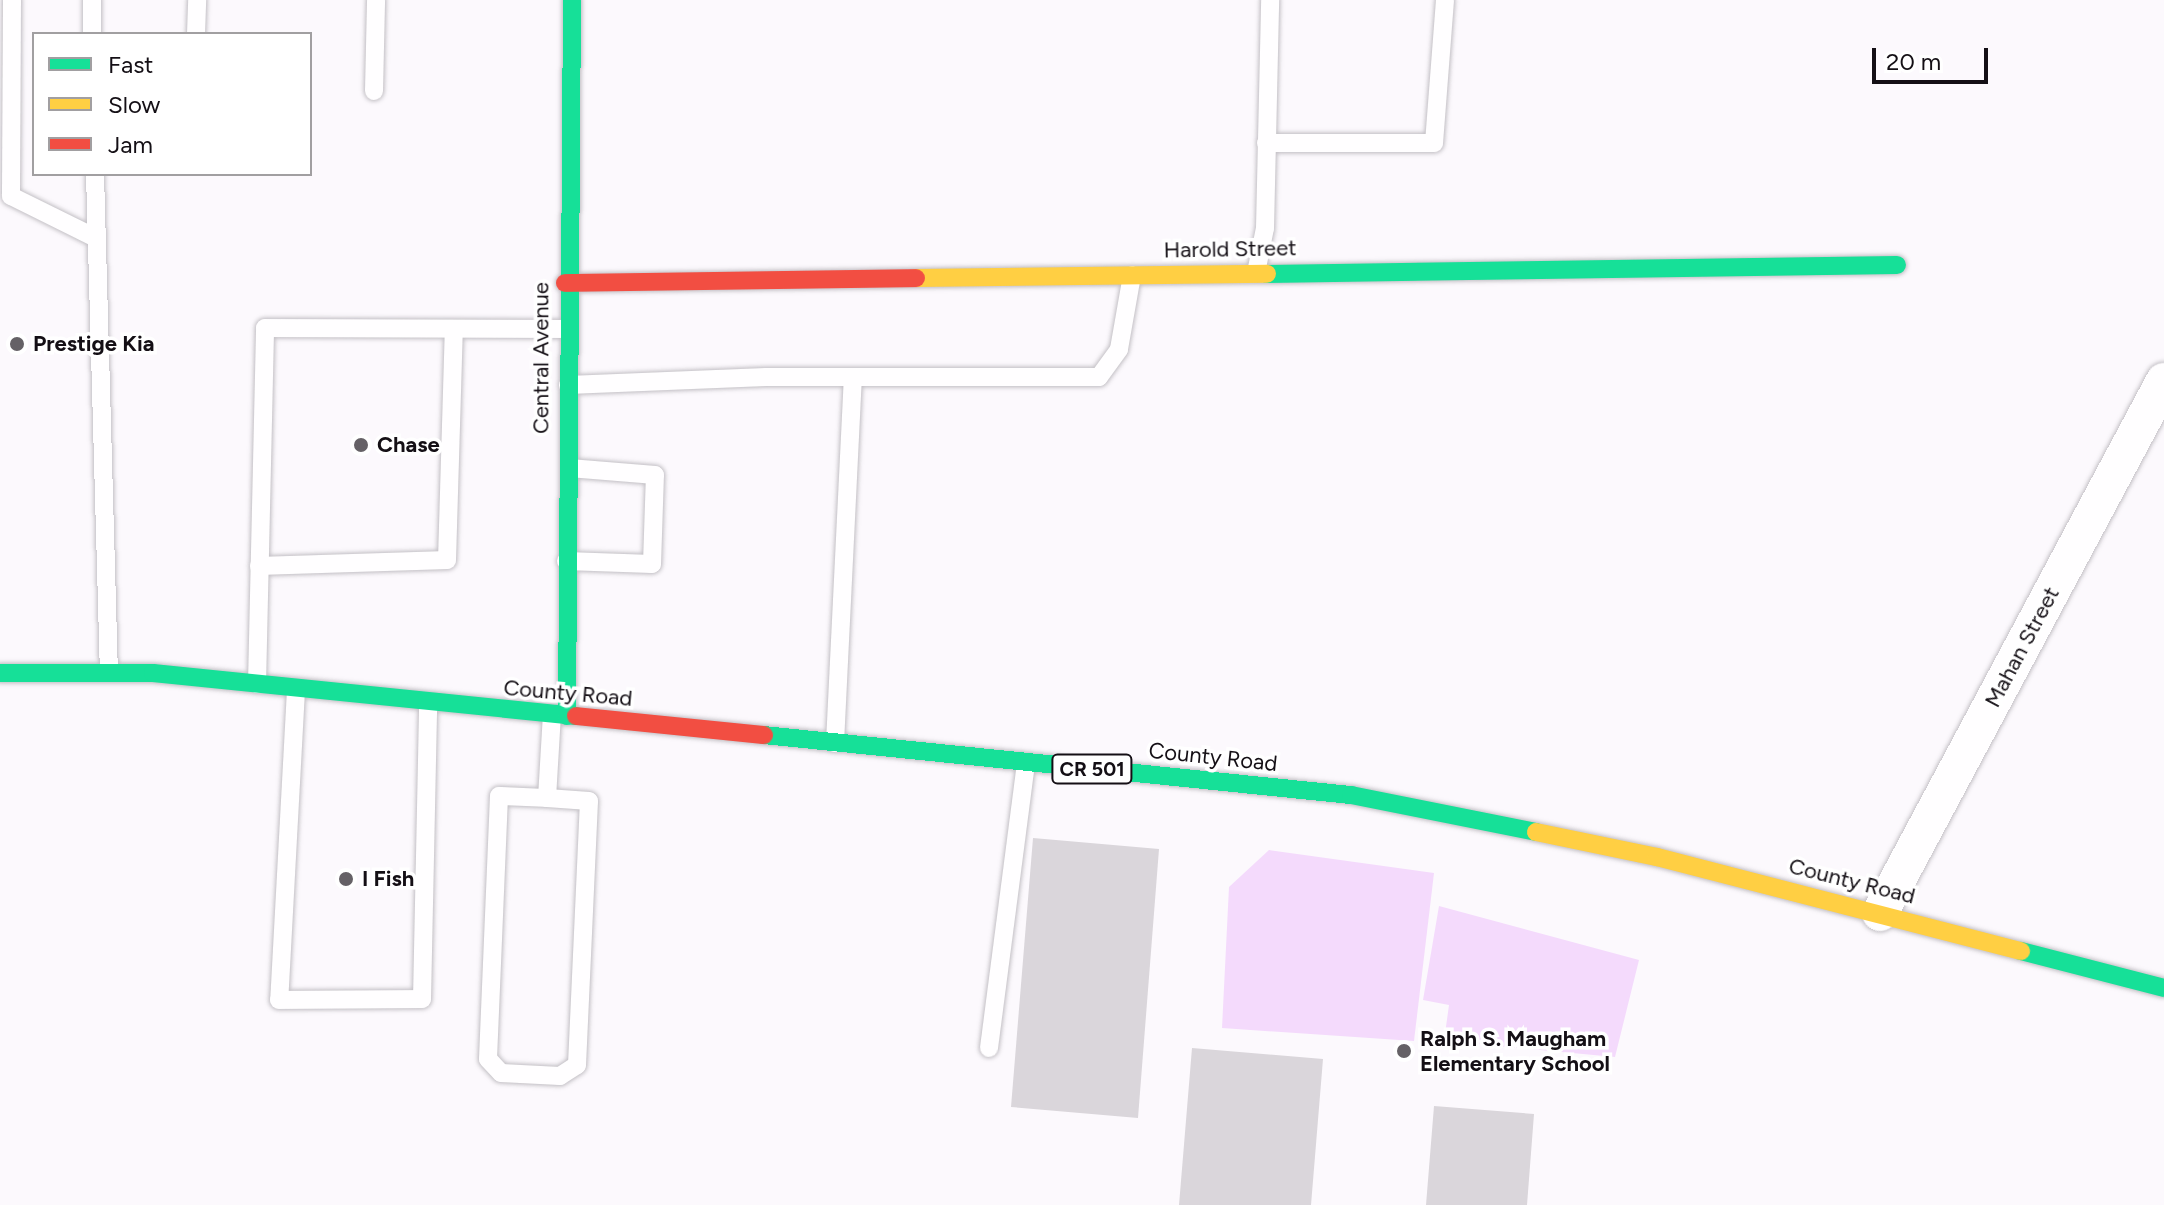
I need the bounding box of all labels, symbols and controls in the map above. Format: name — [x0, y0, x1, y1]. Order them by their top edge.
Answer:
legend — [32, 32, 312, 176]
scale bar — [1876, 32, 1992, 82]
text: 20 m — [1886, 47, 1941, 76]
text: Fast — [108, 50, 153, 79]
text: Slow — [108, 90, 160, 119]
text: Jam — [108, 130, 153, 159]
street label: Harold Street — [1163, 235, 1297, 263]
street label: Central Avenue — [528, 282, 554, 434]
place label: Prestige Kia — [33, 331, 154, 357]
marker: Prestige Kia — [8, 335, 26, 353]
place label: Chase — [377, 432, 440, 458]
marker: Chase — [352, 436, 370, 454]
street label: Mahan Street — [1979, 582, 2065, 712]
street label: County Road — [503, 674, 633, 712]
street label: County Road — [1147, 737, 1279, 777]
road number: CR 501 — [1050, 753, 1134, 785]
street label: County Road — [1786, 853, 1918, 909]
place label: I Fish — [362, 866, 414, 892]
marker: I Fish — [337, 870, 355, 888]
place label: Ralph S. Maugham Elementary School — [1420, 1025, 1610, 1076]
marker: Ralph S. Maugham Elementary School — [1395, 1042, 1413, 1060]

